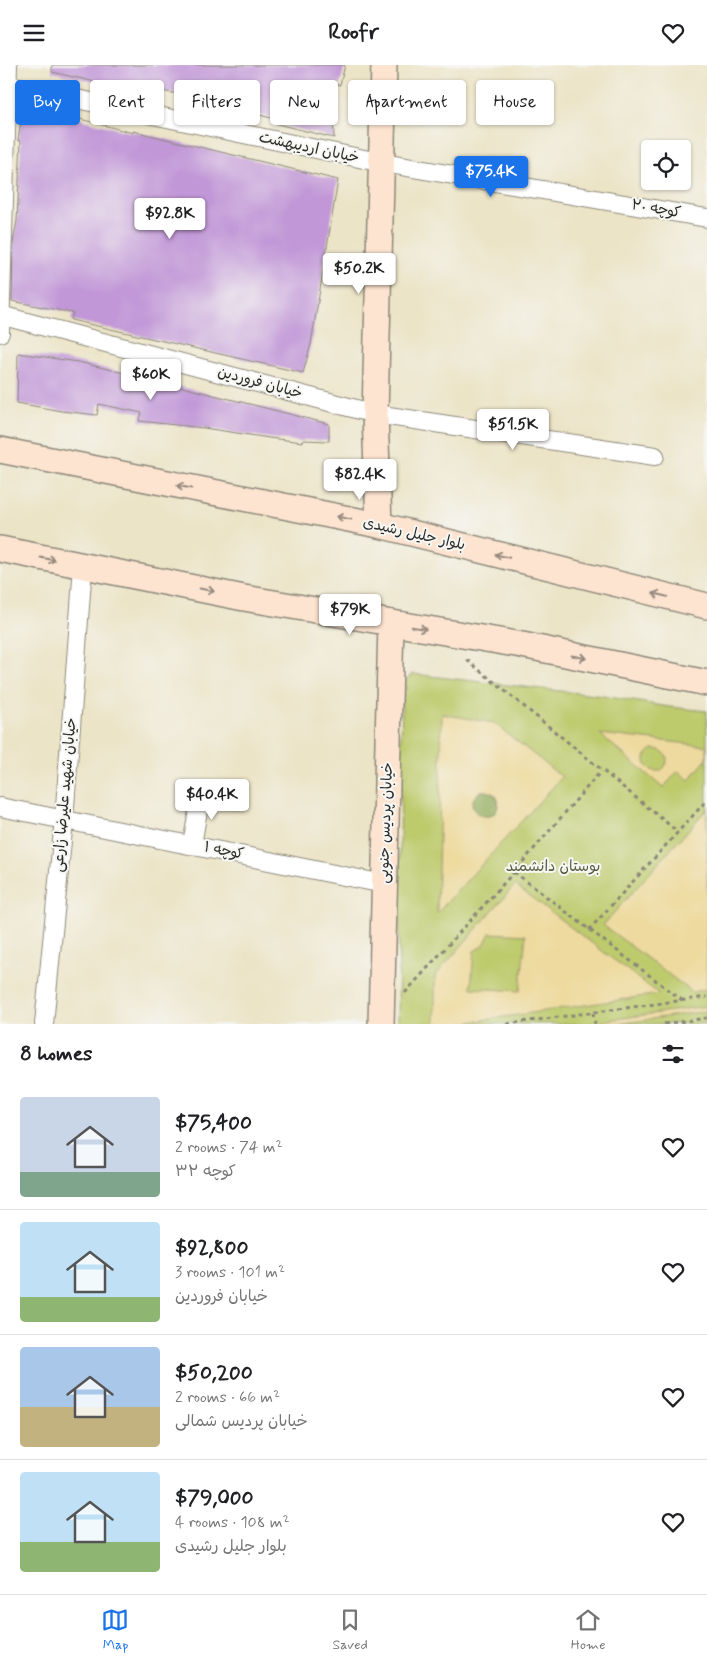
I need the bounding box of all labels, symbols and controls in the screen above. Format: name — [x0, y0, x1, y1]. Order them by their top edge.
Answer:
icon: menu — [20, 19, 48, 47]
text: Roofr — [328, 19, 379, 47]
icon: heart — [659, 19, 687, 47]
chip: Buy — [15, 80, 80, 125]
chip: Rent — [90, 80, 164, 125]
chip: Filters — [174, 80, 260, 125]
chip: New — [270, 80, 338, 125]
chip: Apartment — [348, 80, 466, 125]
chip: House — [476, 80, 554, 125]
street label: خیابان اردیبهشت — [257, 128, 361, 168]
map controls — [641, 140, 691, 190]
button: locate — [641, 140, 691, 190]
pin: $75.4K — [450, 155, 532, 198]
text: $75.4K — [465, 161, 517, 182]
street label: کوچه ۲۰ — [630, 195, 682, 223]
pin: $92.8K — [129, 197, 211, 240]
text: $92.8K — [145, 203, 195, 224]
pin: $50.2K — [318, 253, 400, 295]
text: $50.2K — [334, 258, 384, 279]
pin: $60K — [121, 359, 181, 401]
street label: خیابان فروردین — [215, 362, 305, 404]
text: $60K — [132, 364, 170, 385]
pin: $51.5K — [472, 409, 554, 451]
text: $51.5K — [488, 414, 538, 435]
pin: $82.4K — [319, 459, 401, 501]
text: $82.4K — [335, 464, 385, 485]
one-way arrow — [177, 481, 193, 491]
street label: بلوار جلیل رشیدی — [361, 512, 467, 556]
one-way arrow — [336, 513, 352, 523]
one-way arrow — [494, 551, 510, 560]
one-way arrow — [39, 554, 55, 564]
one-way arrow — [199, 586, 215, 596]
one-way arrow — [652, 590, 668, 599]
pin: $79K — [320, 593, 380, 636]
text: $79K — [330, 599, 370, 620]
one-way arrow — [411, 623, 427, 633]
one-way arrow — [570, 653, 586, 662]
street label: خیابان شهید علیرضا زارعی — [48, 717, 82, 873]
street label: خیابان پردیس جنوبی — [374, 762, 398, 884]
pin: $40.4K — [171, 779, 253, 821]
text: $40.4K — [186, 784, 238, 805]
street label: کوچه ۱ — [202, 837, 246, 865]
park label: بوستان دانشمند — [506, 857, 600, 877]
text: 8 homes — [20, 1040, 92, 1068]
icon: filters — [659, 1040, 687, 1068]
text: $75,400 — [175, 1109, 252, 1137]
icon: home — [60, 1117, 120, 1177]
icon: heart — [659, 1133, 687, 1161]
text: 2 rooms · 74 m² — [175, 1137, 283, 1158]
text: کوچه ۳۲ — [175, 1161, 236, 1182]
text: $92,800 — [175, 1234, 248, 1262]
icon: home — [60, 1242, 120, 1302]
icon: heart — [659, 1258, 687, 1286]
text: 3 rooms · 101 m² — [175, 1262, 285, 1283]
text: خیابان فروردین — [175, 1286, 268, 1307]
text: $50,200 — [175, 1359, 253, 1387]
icon: home — [60, 1367, 120, 1427]
icon: heart — [659, 1383, 687, 1411]
text: 2 rooms · 66 m² — [175, 1387, 280, 1408]
text: خیابان پردیس شمالی — [175, 1411, 308, 1432]
text: $79,000 — [175, 1484, 254, 1512]
icon: home — [60, 1492, 120, 1552]
icon: heart — [659, 1508, 687, 1536]
text: 4 rooms · 108 m² — [175, 1512, 290, 1533]
text: بلوار جلیل رشیدی — [175, 1536, 287, 1557]
tab: Map — [101, 1606, 129, 1654]
tab: Saved — [332, 1606, 368, 1654]
tab: Home — [571, 1606, 606, 1654]

